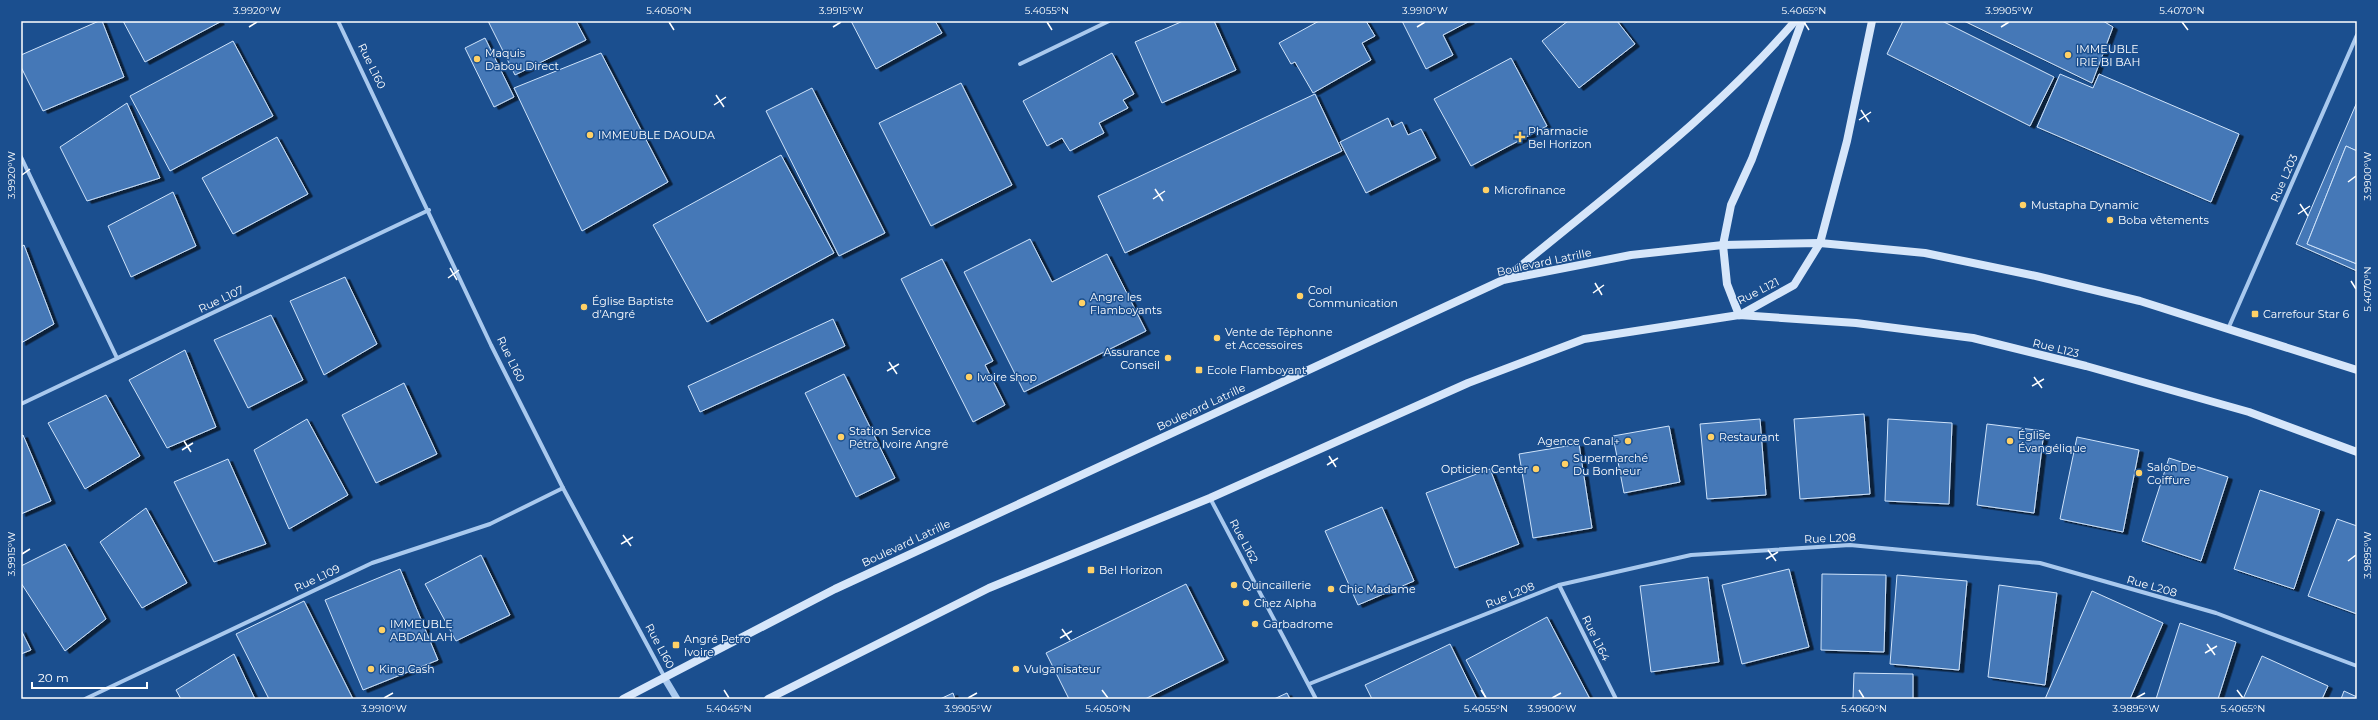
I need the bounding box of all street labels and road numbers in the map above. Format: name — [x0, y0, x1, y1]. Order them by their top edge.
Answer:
street label: Rue L160 — [355, 41, 389, 91]
street label: Rue L203 — [2267, 152, 2301, 204]
street label: Boulevard Latrille — [1495, 245, 1593, 279]
street label: Rue L121 — [1735, 275, 1781, 307]
street label: Rue L107 — [196, 282, 246, 316]
street label: Rue L160 — [494, 334, 528, 384]
street label: Rue L123 — [2031, 335, 2081, 361]
street label: Boulevard Latrille — [1154, 380, 1248, 434]
street label: Boulevard Latrille — [859, 516, 953, 570]
street label: Rue L162 — [1227, 517, 1261, 565]
street label: Rue L208 — [1804, 530, 1856, 546]
street label: Rue L109 — [292, 561, 342, 595]
street label: Rue L208 — [2125, 572, 2179, 600]
street label: Rue L208 — [1483, 579, 1537, 611]
street label: Rue L164 — [1579, 613, 1613, 664]
street label: Rue L160 — [642, 621, 678, 671]

